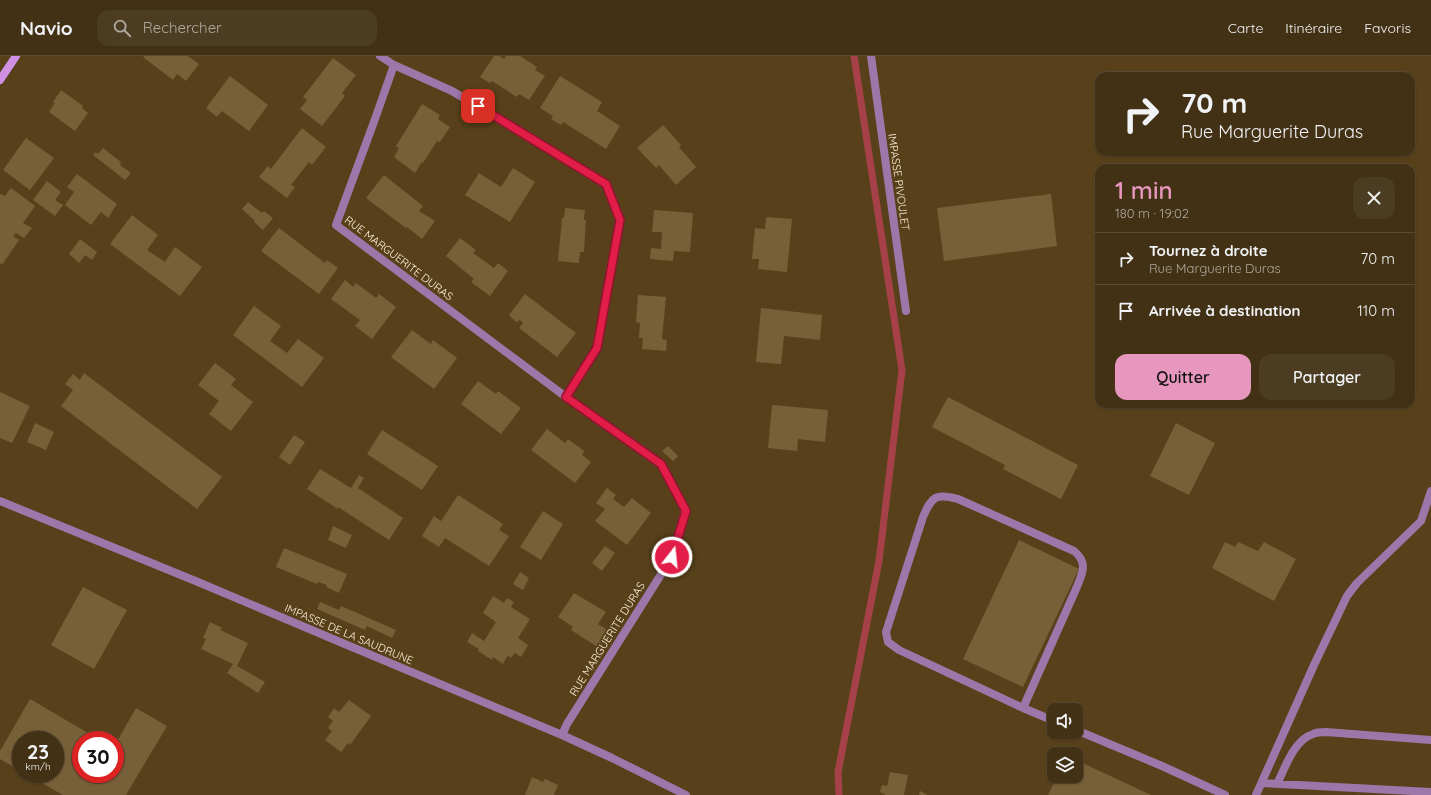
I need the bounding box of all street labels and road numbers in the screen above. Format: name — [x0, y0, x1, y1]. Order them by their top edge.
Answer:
street label: IMPASSE PIVOULET — [885, 132, 913, 232]
street label: RUE MARGUERITE DURAS — [342, 213, 456, 303]
street label: RUE MARGUERITE DURAS — [566, 579, 648, 699]
street label: IMPASSE DE LA SAUDRUNE — [283, 601, 415, 667]

